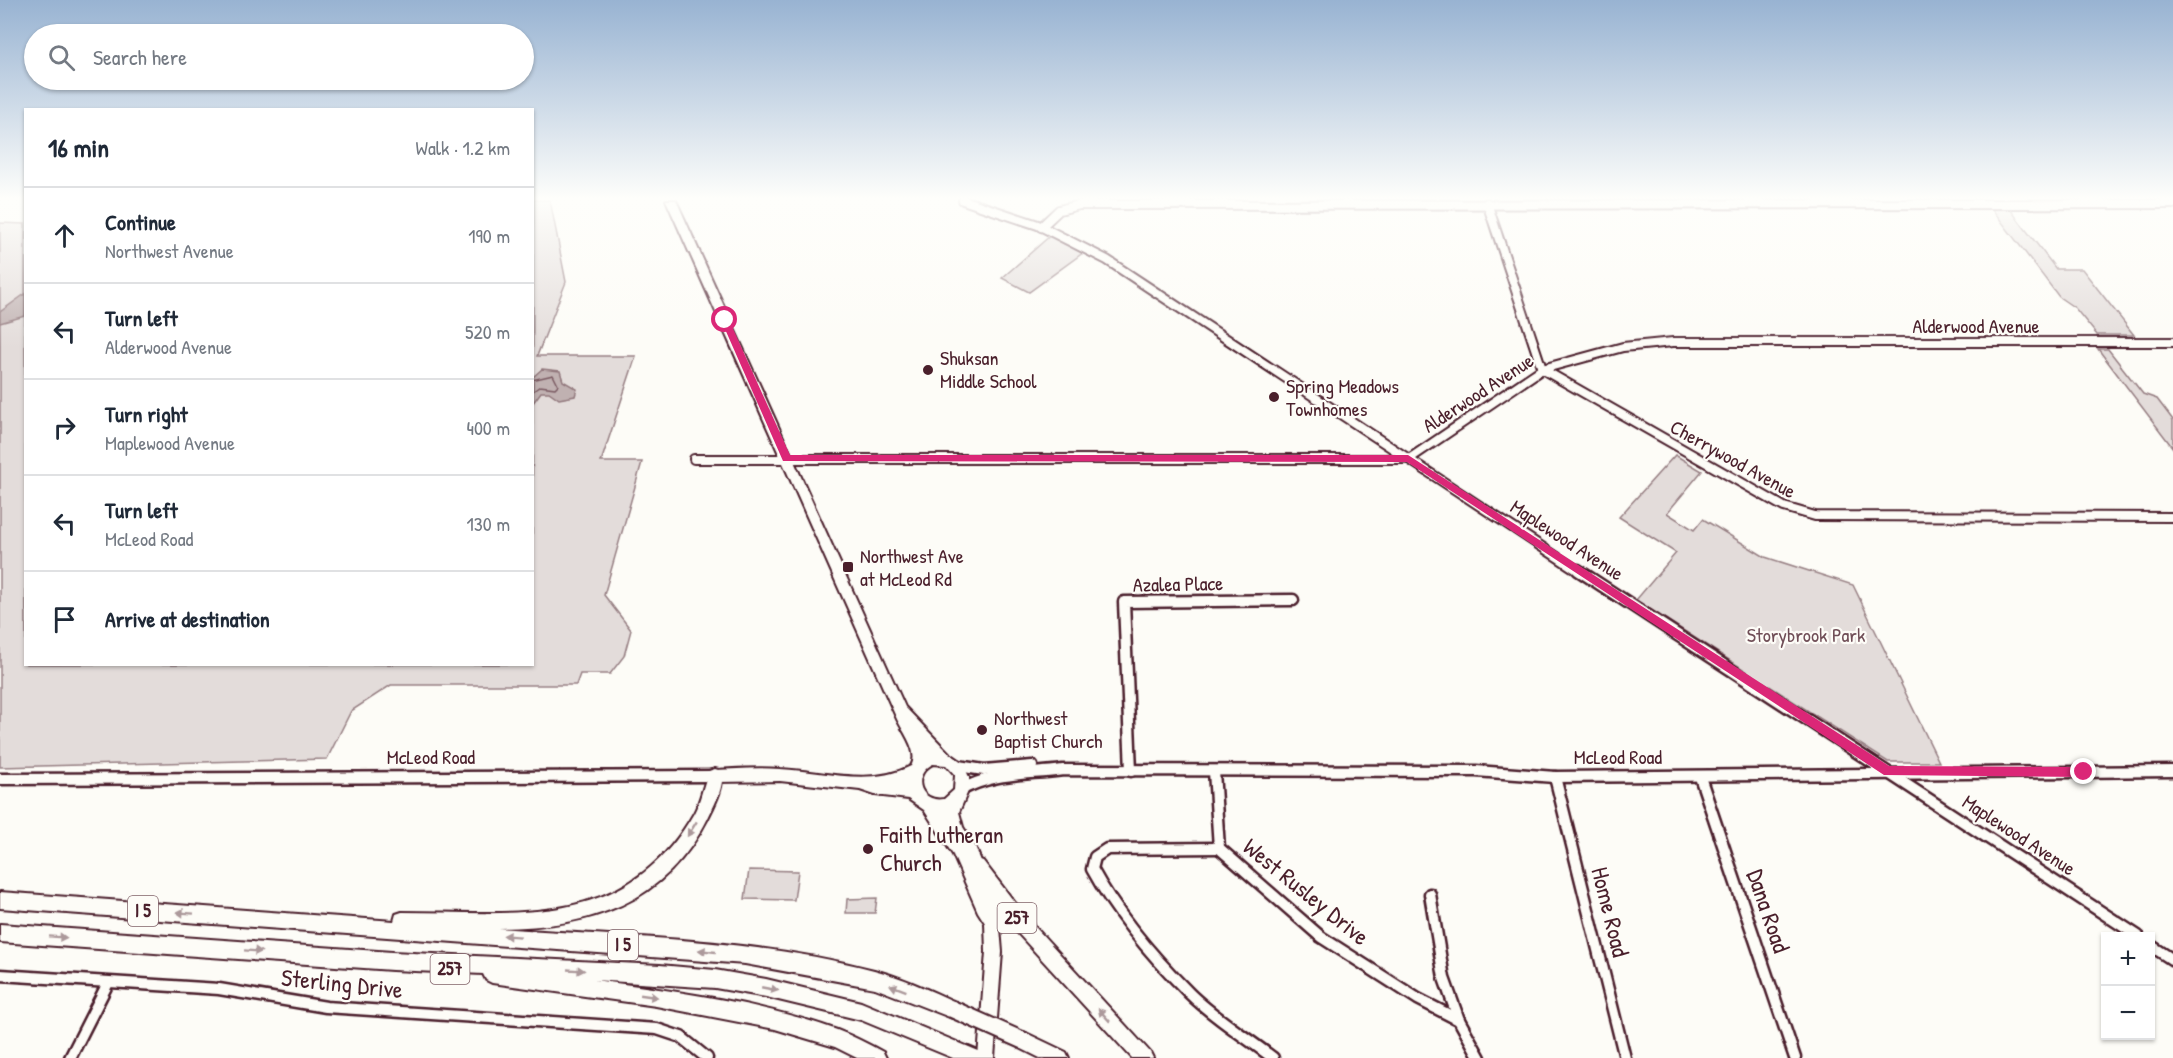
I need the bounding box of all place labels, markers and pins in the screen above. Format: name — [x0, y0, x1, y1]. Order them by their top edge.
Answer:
place label: Shuksan Middle School — [940, 344, 1037, 394]
marker: Shuksan Middle School — [921, 363, 935, 377]
place label: Spring Meadows Townhomes — [1286, 372, 1399, 422]
marker: Spring Meadows Townhomes — [1267, 390, 1281, 404]
place label: Northwest Ave at McLeod Rd — [860, 542, 964, 592]
marker: Northwest Ave at McLeod Rd — [841, 560, 855, 574]
place label: Northwest Baptist Church — [994, 704, 1102, 754]
marker: Northwest Baptist Church — [975, 723, 989, 737]
place label: Faith Lutheran Church — [879, 818, 1004, 878]
marker: Faith Lutheran Church — [861, 842, 875, 856]

